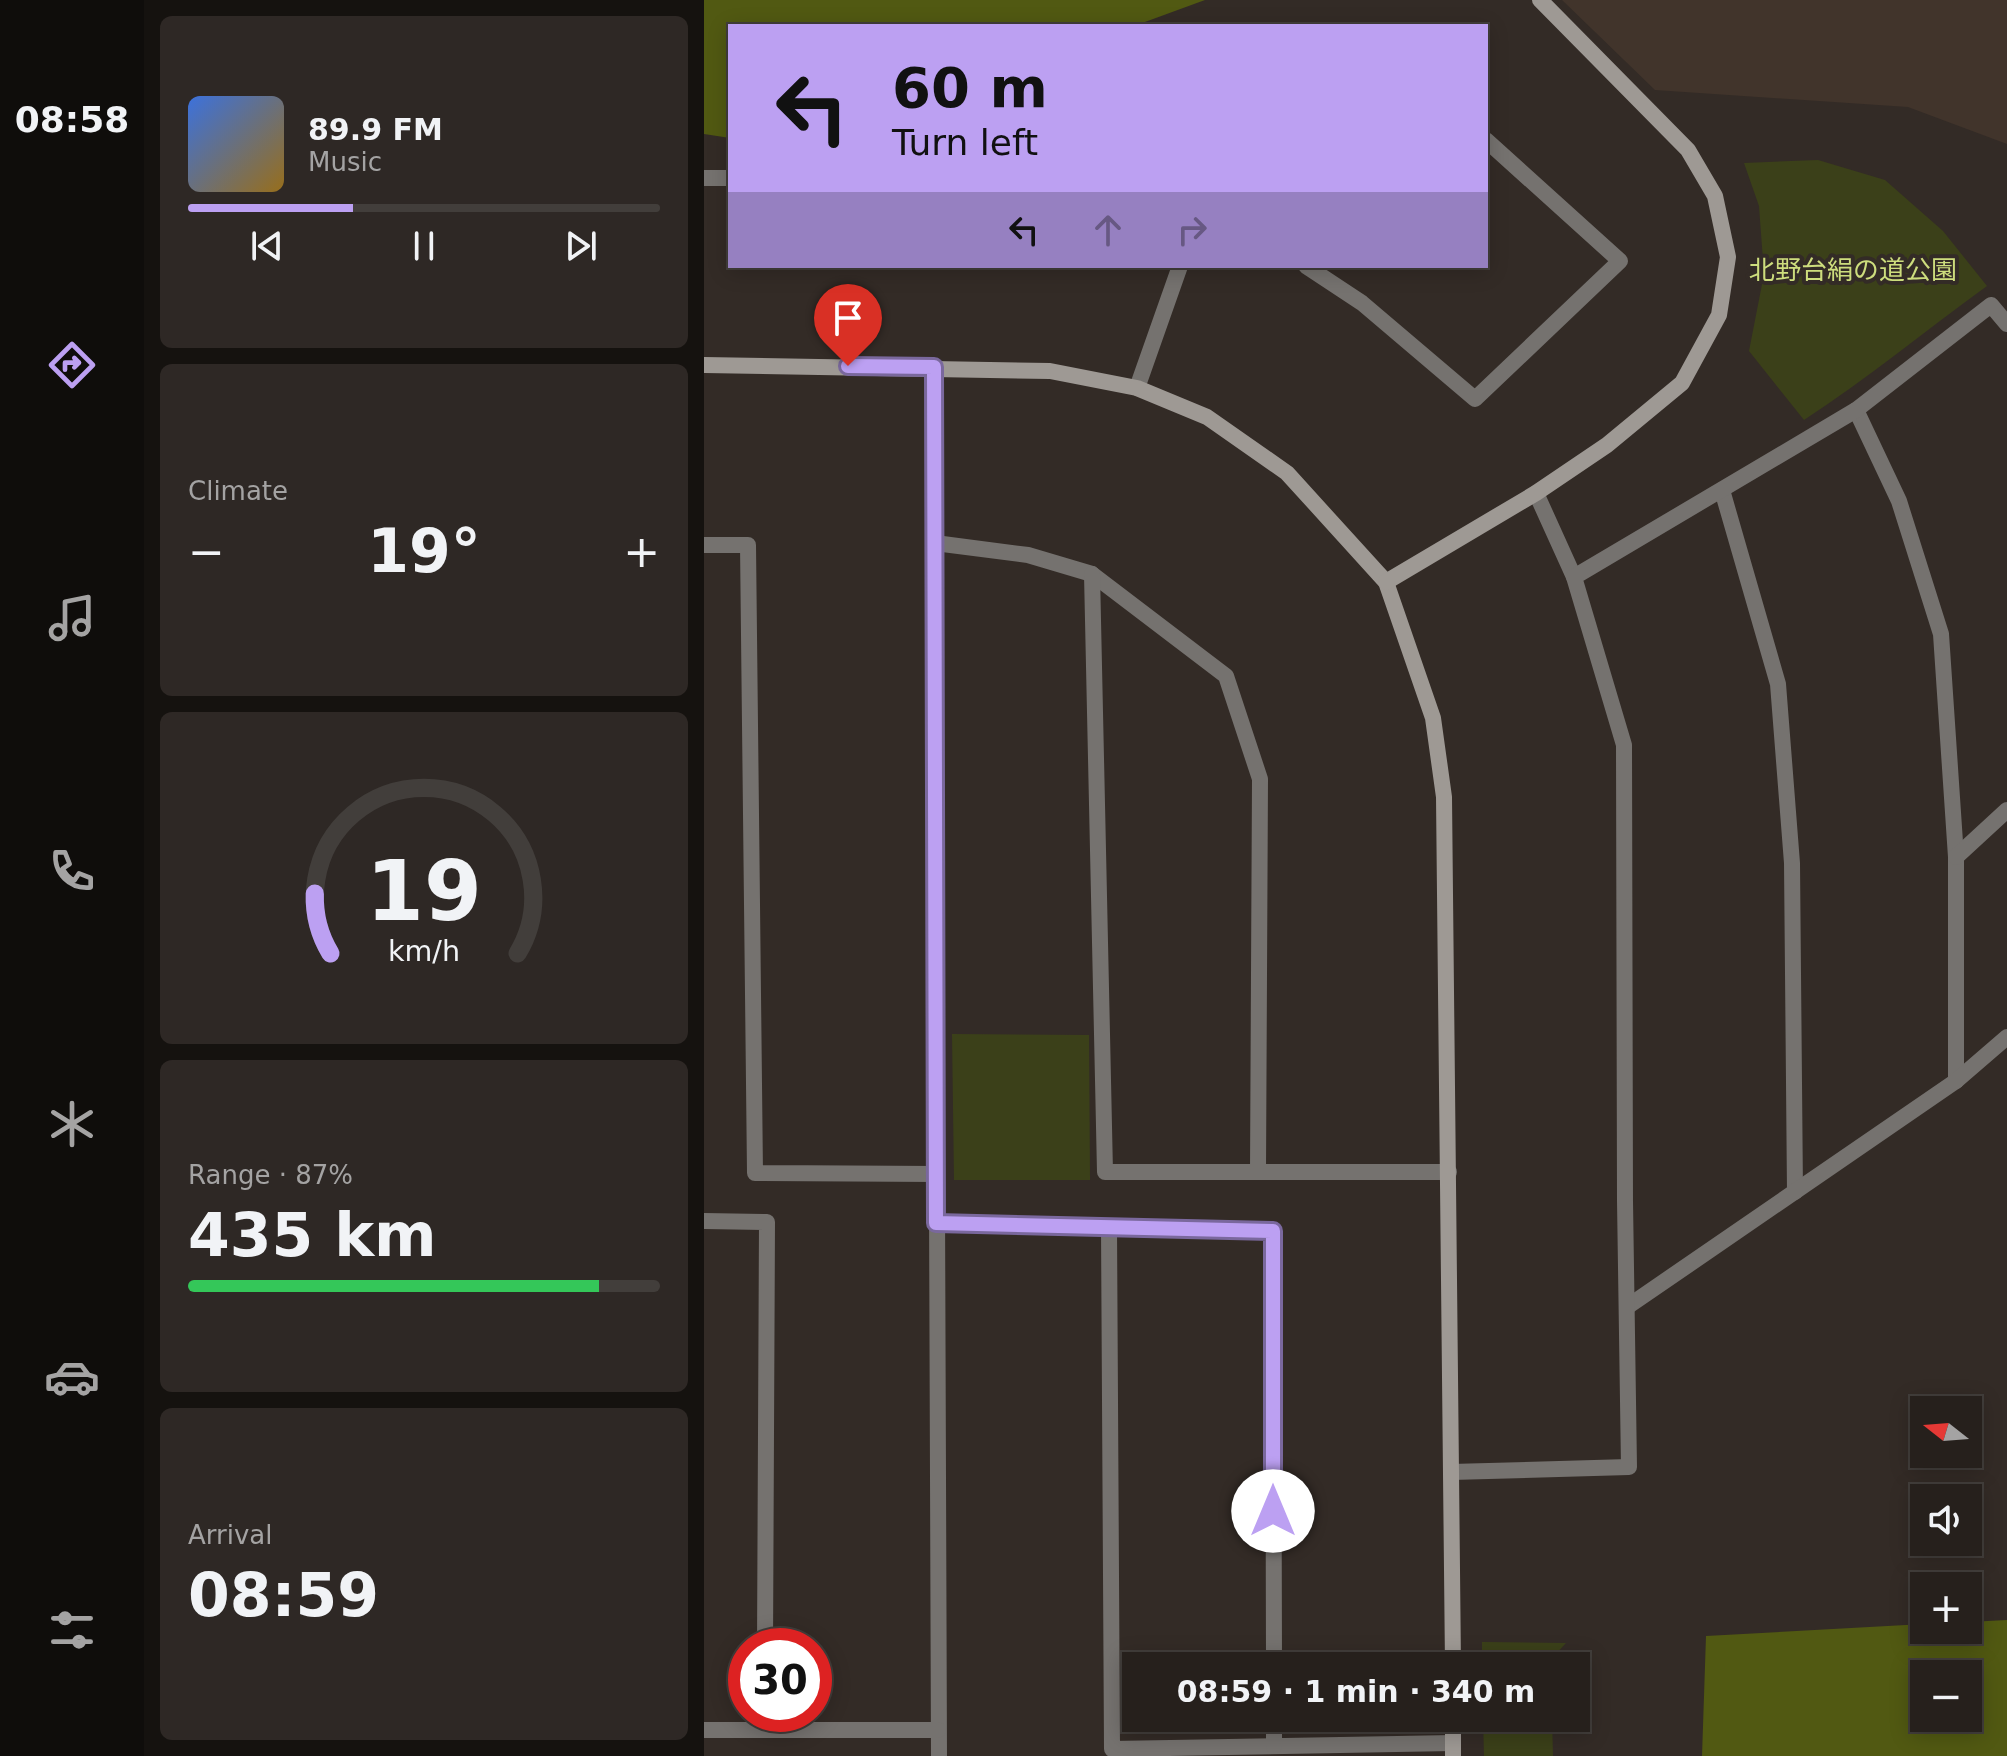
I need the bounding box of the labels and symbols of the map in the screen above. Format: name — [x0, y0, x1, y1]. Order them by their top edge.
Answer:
park label: 北野台絹の道公園 — [1749, 255, 1957, 285]
pin — [814, 284, 882, 366]
north arrow — [1910, 1396, 1982, 1468]
position arrow — [1231, 1469, 1315, 1553]
speed limit sign: 30 — [728, 1628, 832, 1732]

